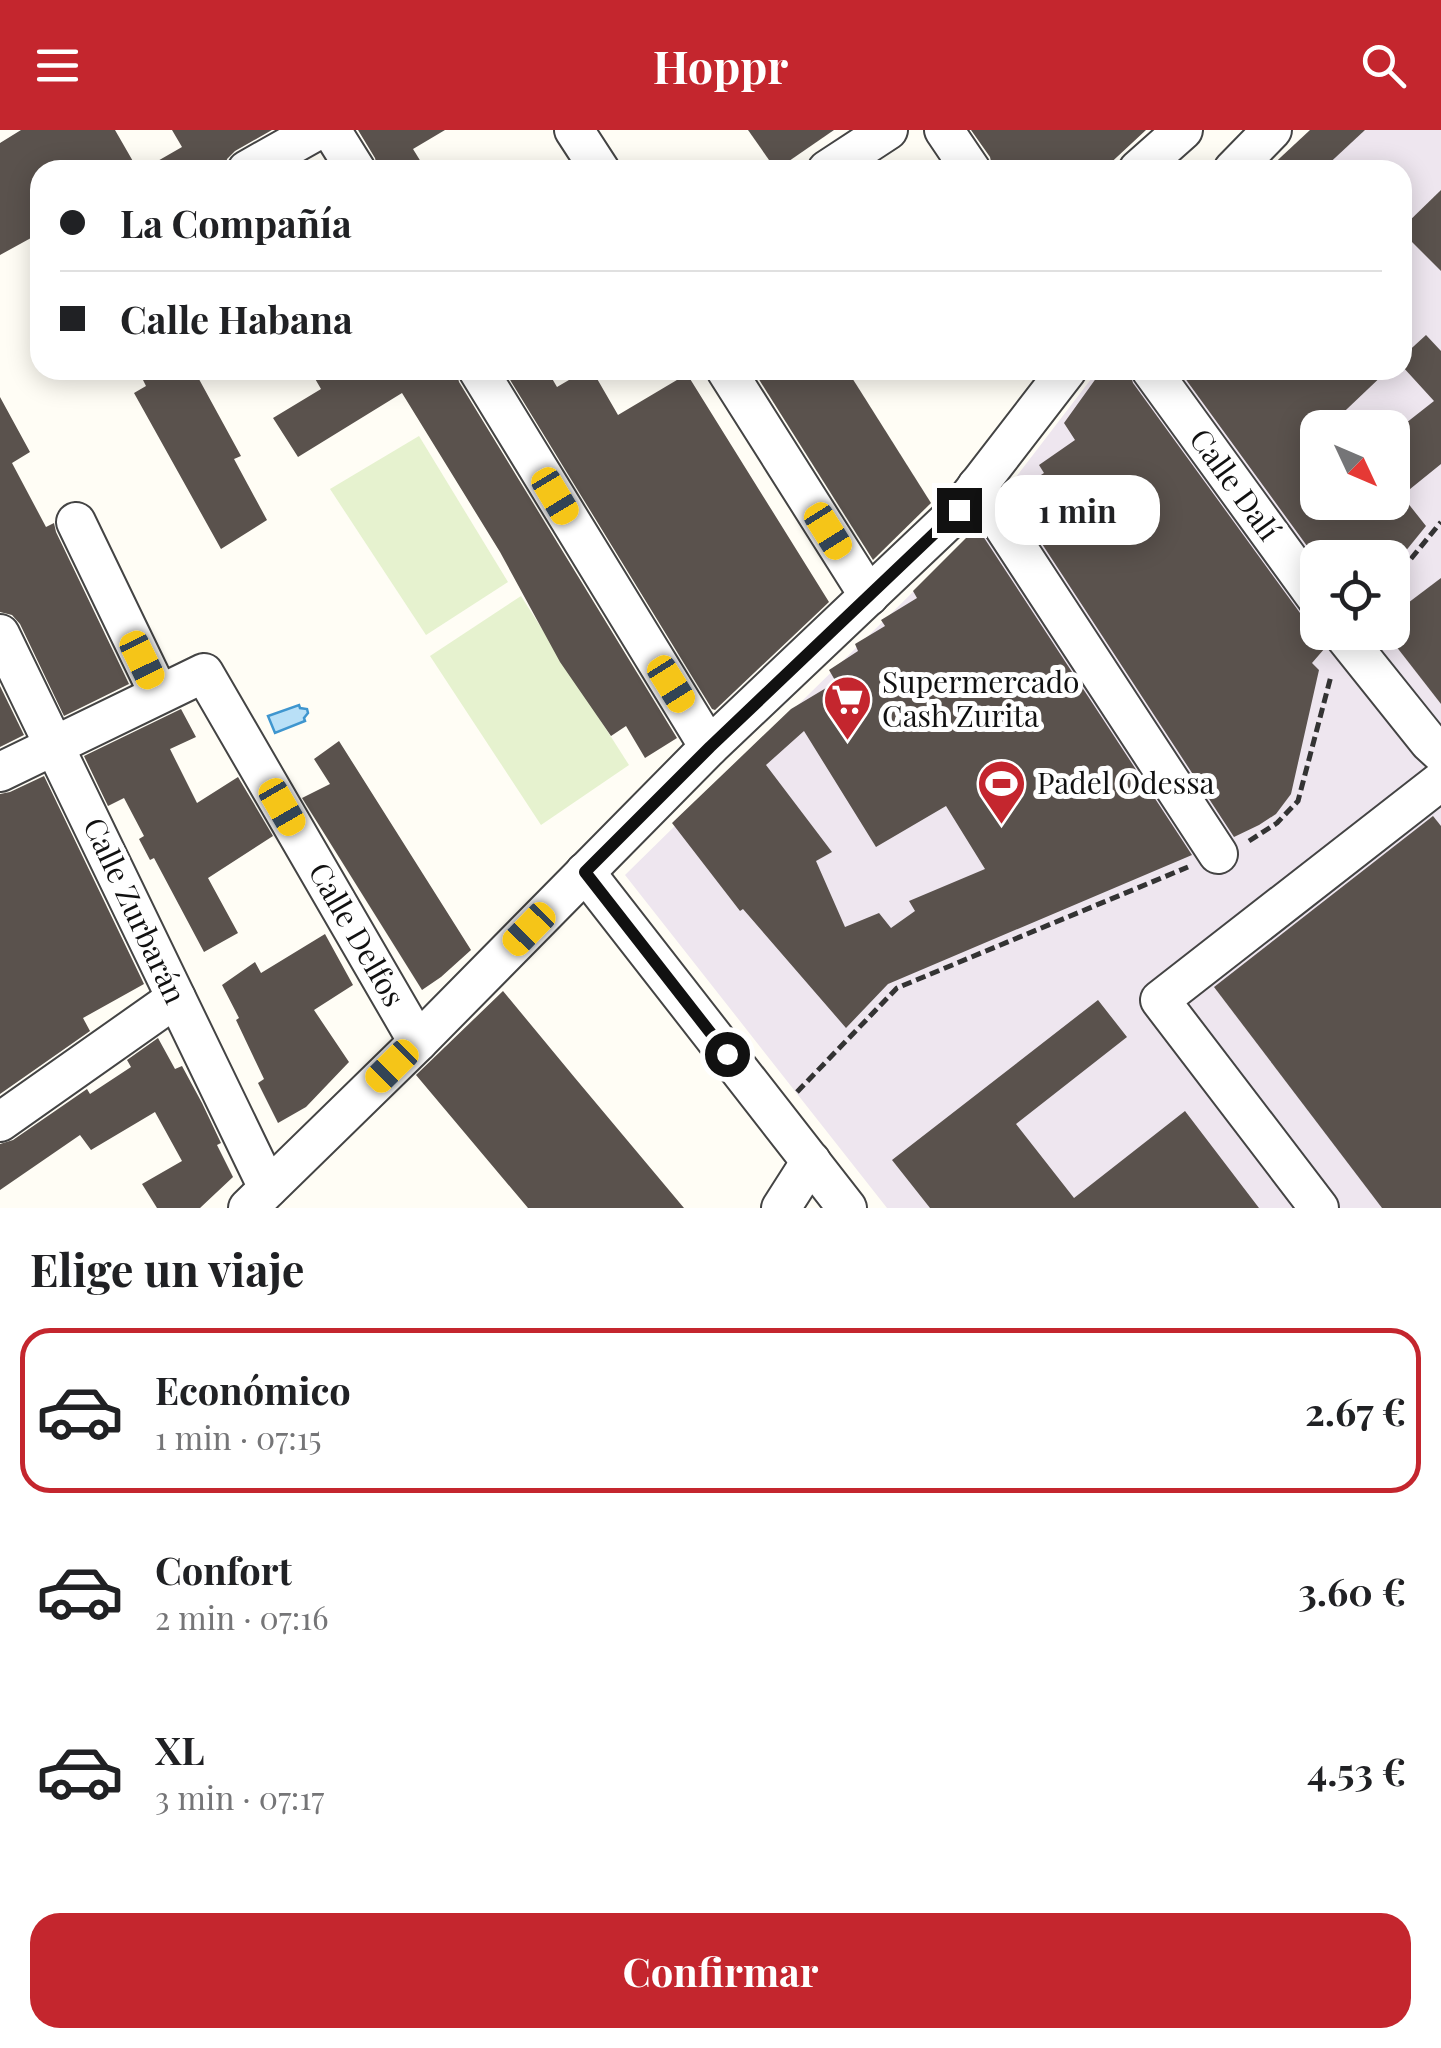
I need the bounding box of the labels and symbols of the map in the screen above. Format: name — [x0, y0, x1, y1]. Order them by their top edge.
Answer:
north arrow — [1300, 410, 1410, 520]
street label: Calle Dalí — [1182, 420, 1290, 548]
car — [527, 463, 583, 529]
callout: 1 min — [994, 475, 1159, 545]
route end — [937, 488, 982, 533]
car — [799, 498, 857, 564]
car — [115, 626, 169, 694]
car — [642, 651, 700, 717]
place label: Supermercado Cash Zurita — [882, 661, 1080, 735]
supermarket icon: Supermercado Cash Zurita — [821, 674, 873, 742]
sports icon: Padel Odessa — [976, 758, 1028, 826]
place label: Padel Odessa — [1037, 762, 1215, 802]
car — [254, 774, 310, 840]
street label: Calle Zurbarán — [75, 811, 196, 1010]
street label: Calle Delfos — [300, 855, 415, 1013]
car — [497, 897, 561, 961]
route start — [705, 1032, 750, 1077]
car — [360, 1034, 424, 1098]

